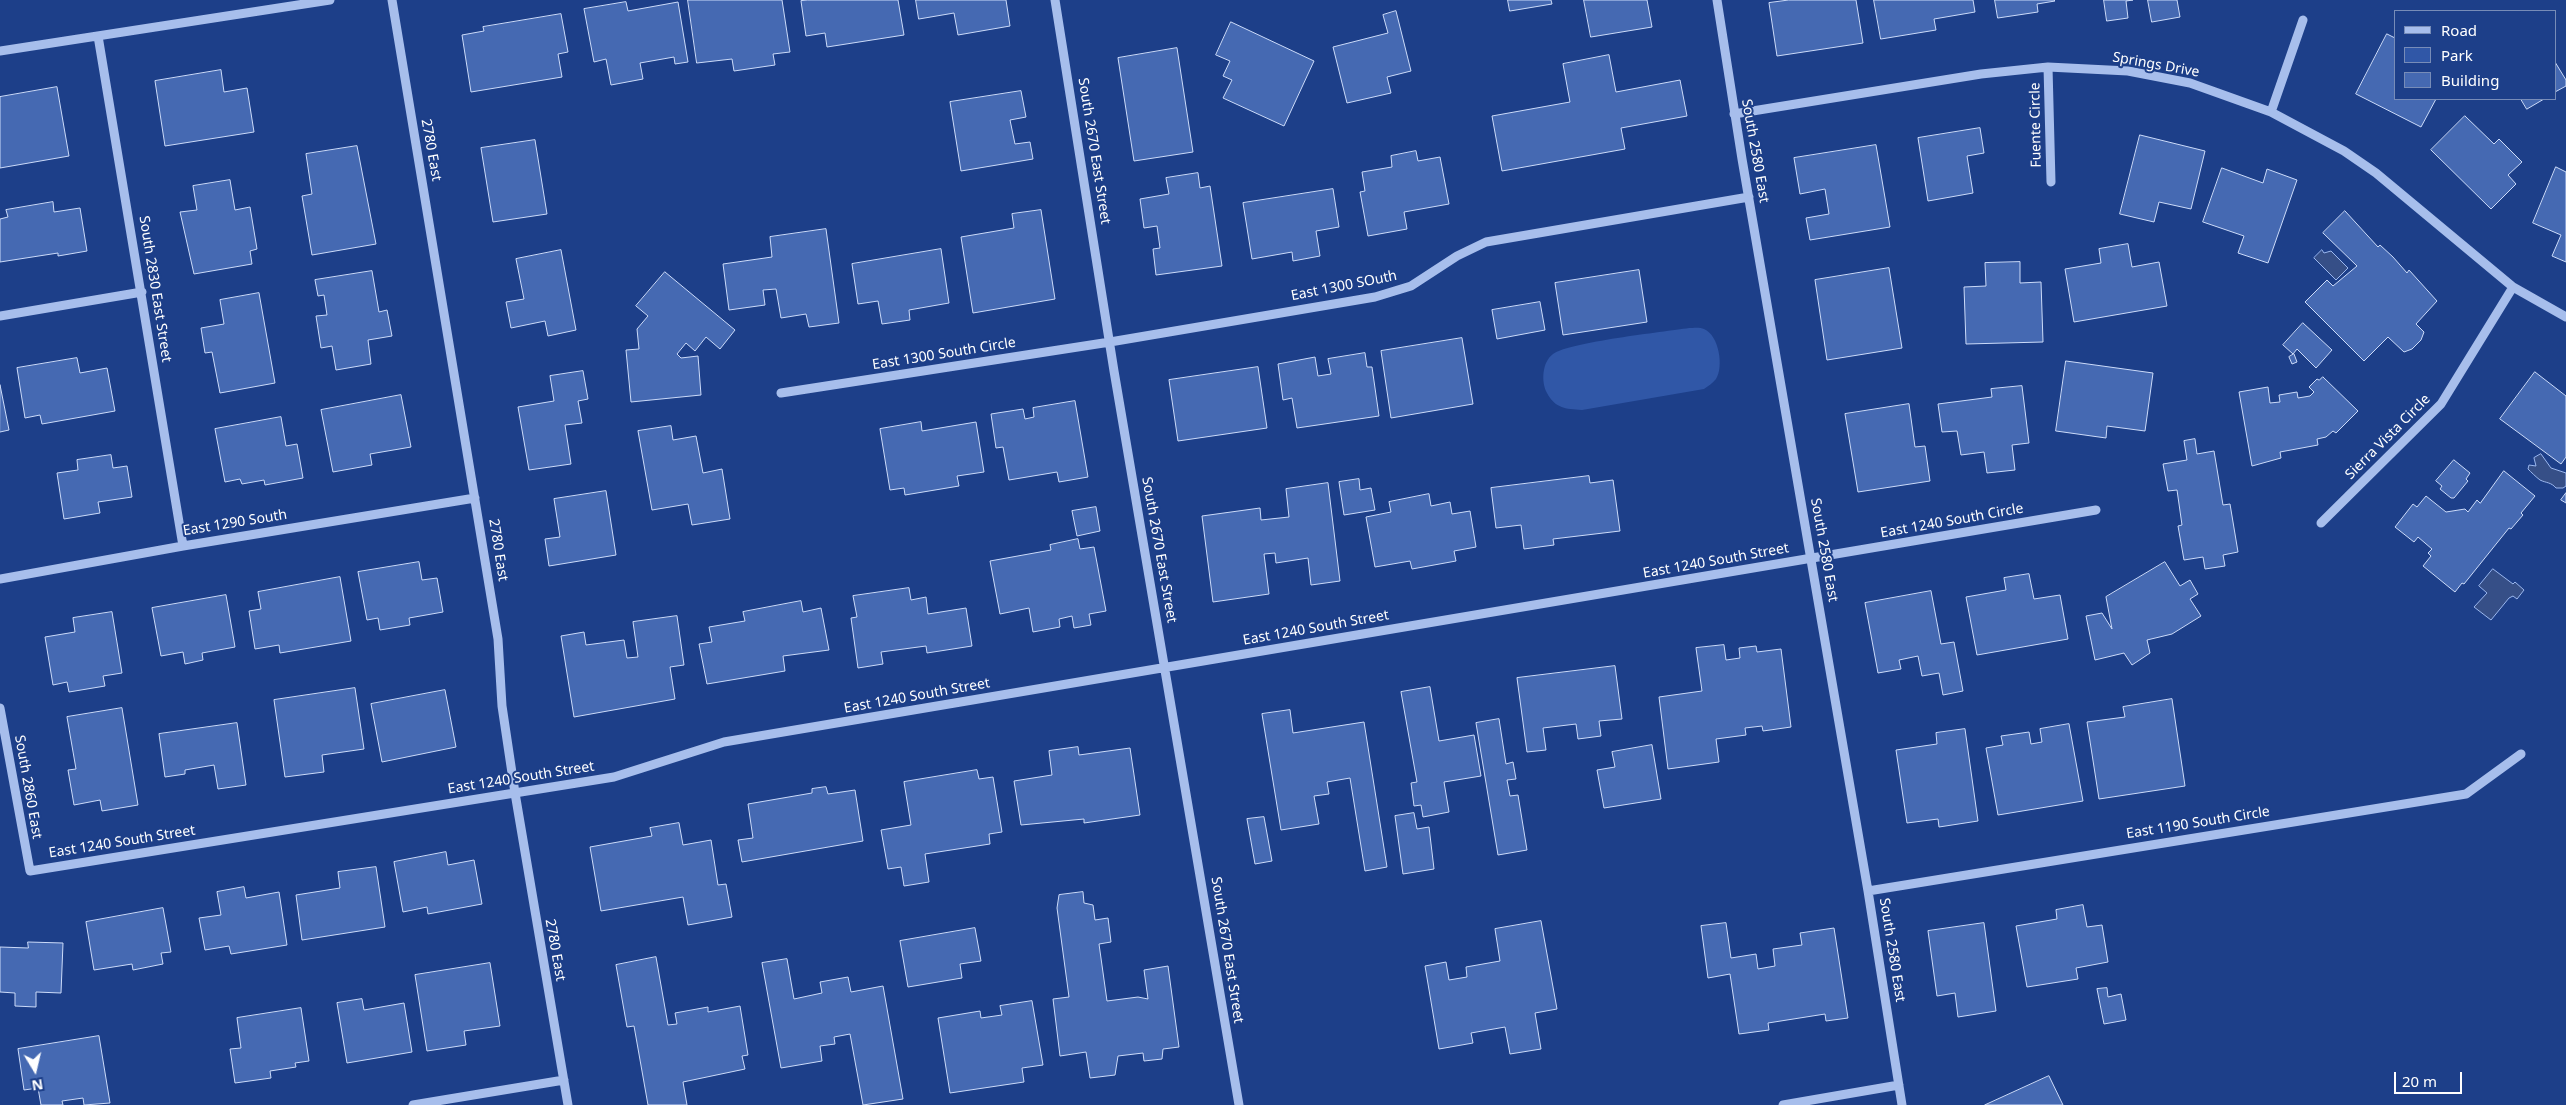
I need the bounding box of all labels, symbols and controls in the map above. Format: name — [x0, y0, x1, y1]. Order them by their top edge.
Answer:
legend — [2394, 10, 2556, 100]
text: Road — [2441, 20, 2477, 40]
text: Park — [2441, 45, 2473, 65]
street label: Springs Drive — [2111, 49, 2201, 81]
text: Building — [2441, 70, 2499, 90]
street label: South 2670 East Street — [1074, 77, 1114, 225]
street label: Fuente Circle — [2027, 82, 2045, 168]
street label: South 2580 East — [1738, 98, 1772, 204]
street label: 2780 East — [417, 117, 445, 183]
street label: South 2830 East Street — [135, 215, 175, 363]
street label: East 1300 SOuth — [1290, 267, 1398, 305]
street label: East 1300 South Circle — [871, 334, 1017, 374]
street label: Sierra Vista Circle — [2342, 391, 2434, 483]
street label: South 2670 East Street — [1138, 476, 1180, 624]
street label: South 2580 East — [1807, 497, 1841, 603]
street label: East 1240 South Circle — [1879, 500, 2025, 542]
street label: East 1290 South — [182, 506, 288, 540]
street label: 2780 East — [485, 518, 511, 582]
street label: East 1240 South Street — [1642, 540, 1790, 582]
street label: East 1240 South Street — [1242, 607, 1390, 649]
street label: East 1240 South Street — [843, 675, 991, 717]
street label: South 2860 East — [11, 734, 45, 840]
street label: East 1240 South Street — [447, 758, 595, 798]
street label: East 1190 South Circle — [2125, 803, 2271, 843]
street label: East 1240 South Street — [48, 822, 196, 862]
street label: South 2670 East Street — [1207, 876, 1247, 1024]
street label: South 2580 East — [1875, 897, 1909, 1003]
street label: 2780 East — [541, 917, 569, 983]
north arrow — [10, 1045, 60, 1095]
scale bar — [2396, 1062, 2464, 1094]
text: 20 m — [2402, 1071, 2437, 1091]
text: N — [30, 1075, 45, 1096]

